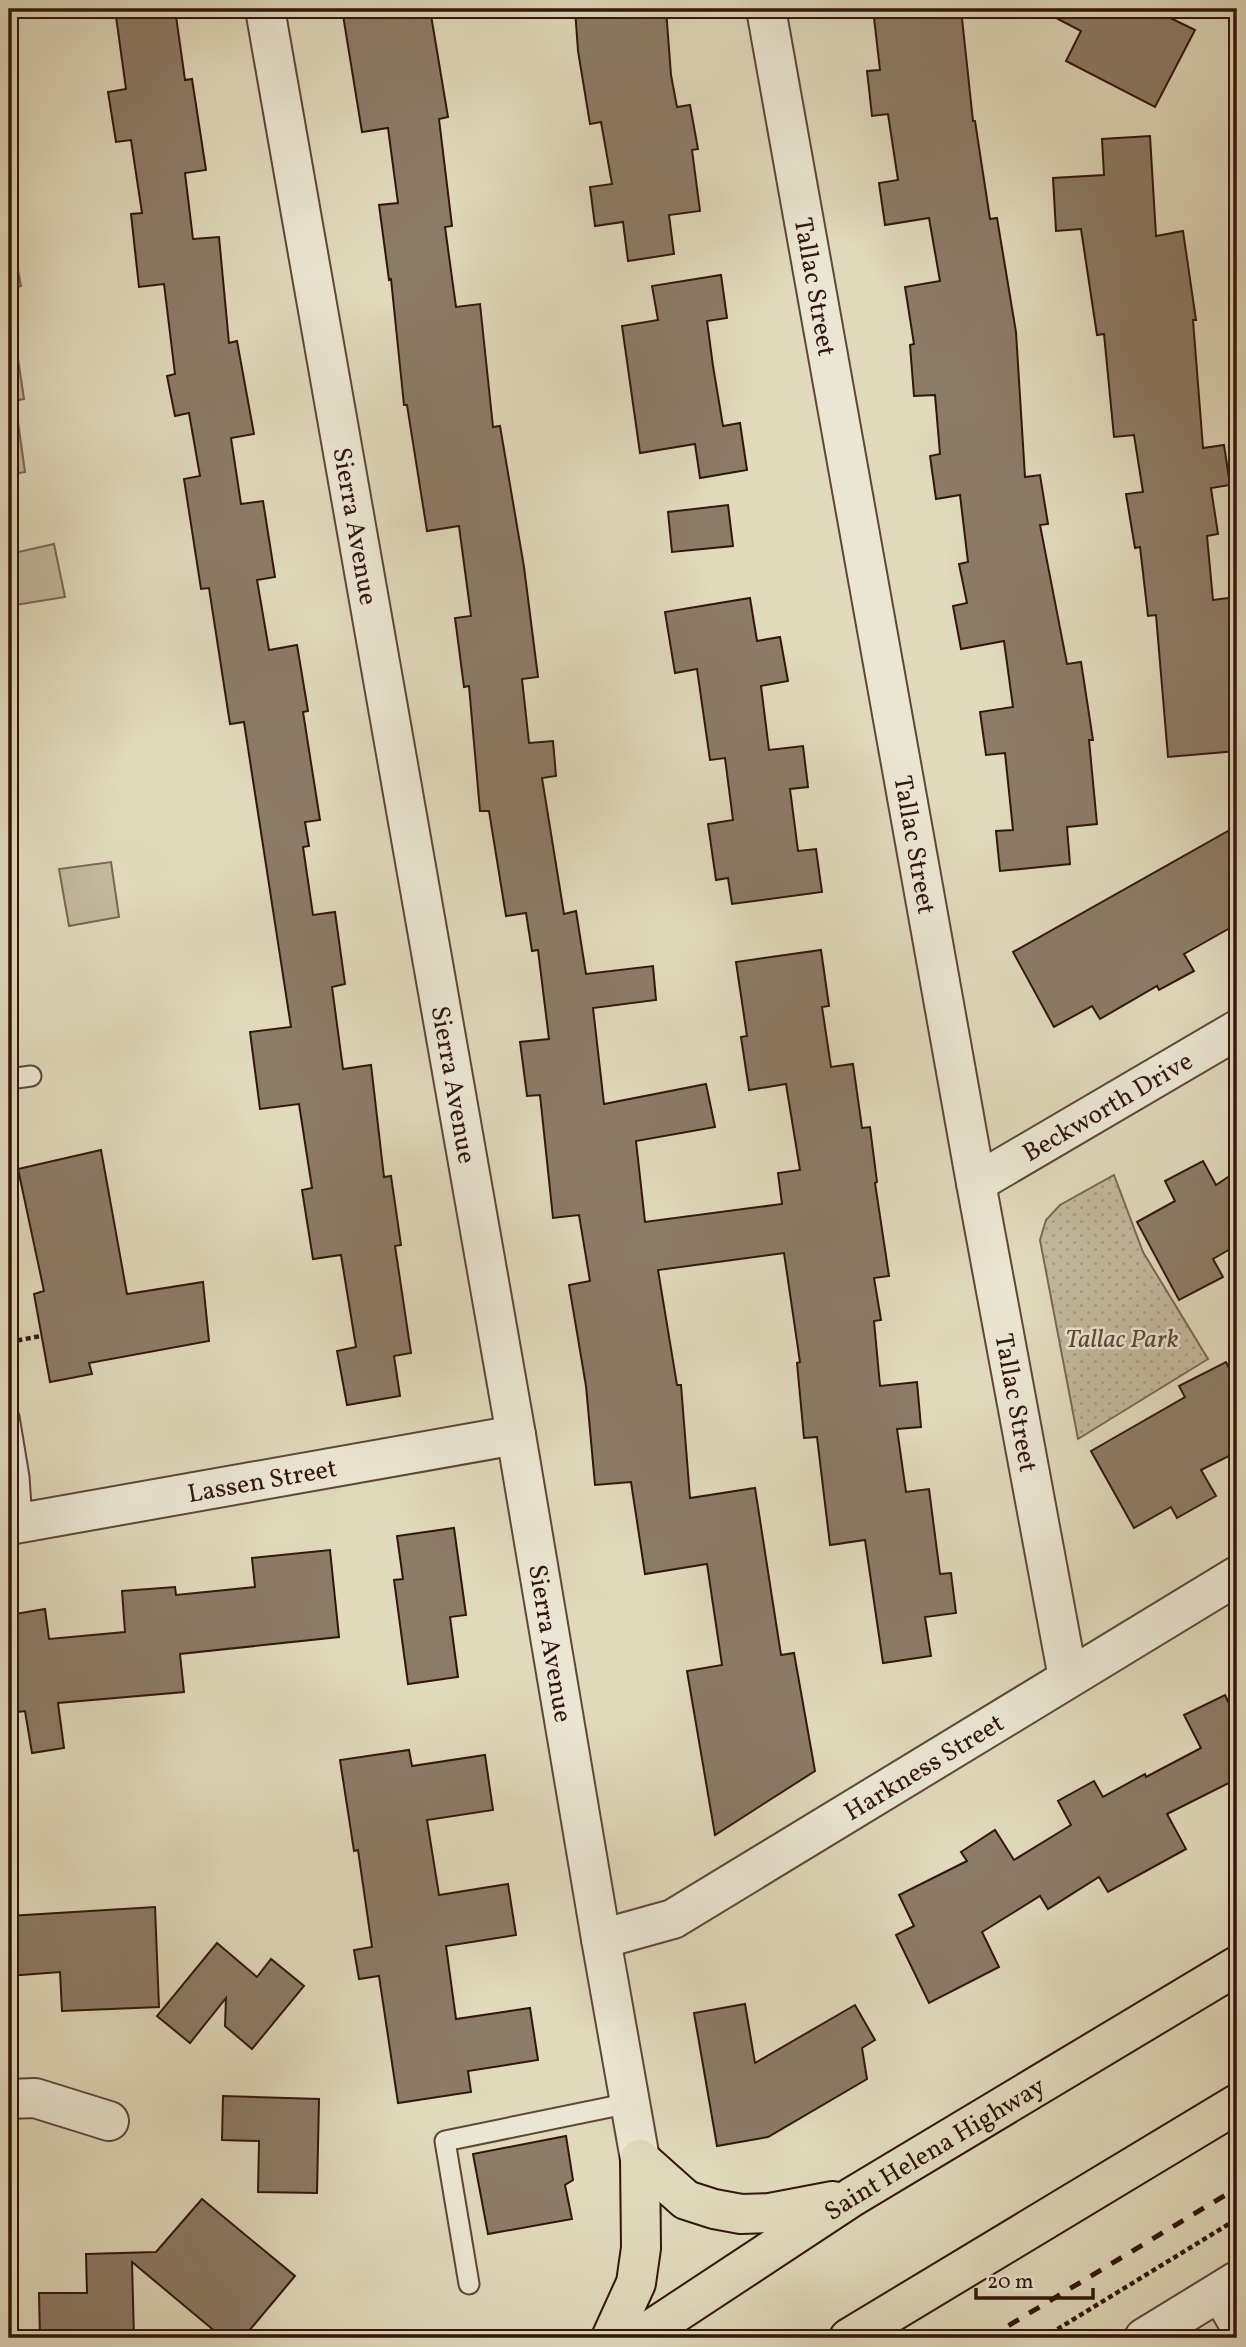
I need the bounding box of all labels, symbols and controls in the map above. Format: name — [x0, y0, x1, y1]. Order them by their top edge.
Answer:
street label: Tallac Street — [784, 215, 844, 359]
street label: Sierra Avenue — [322, 445, 386, 608]
street label: Tallac Street — [883, 773, 944, 917]
street label: Sierra Avenue — [421, 1003, 484, 1167]
street label: Beckworth Drive — [1016, 1044, 1200, 1172]
park label: Tallac Park — [1065, 1322, 1179, 1358]
street label: Tallac Street — [984, 1331, 1045, 1475]
street label: Lassen Street — [185, 1451, 340, 1513]
street label: Sierra Avenue — [518, 1562, 580, 1725]
street label: Harkness Street — [838, 1706, 1011, 1831]
street label: Saint Helena Highway — [818, 2069, 1053, 2230]
scale bar — [976, 2256, 1094, 2300]
text: 20 m — [987, 2268, 1033, 2297]

